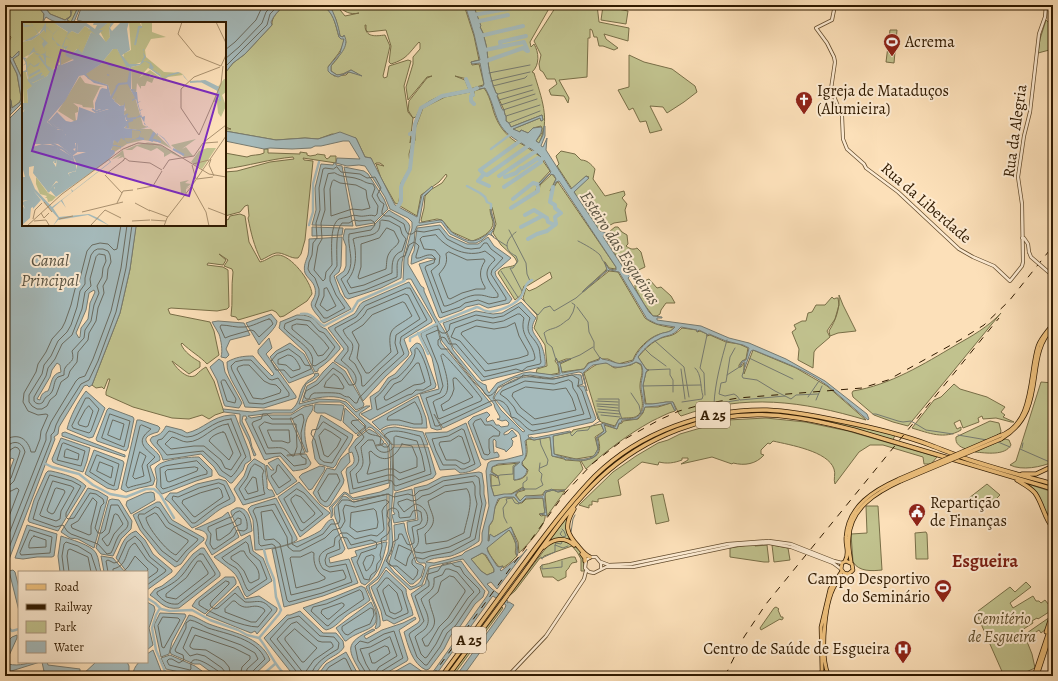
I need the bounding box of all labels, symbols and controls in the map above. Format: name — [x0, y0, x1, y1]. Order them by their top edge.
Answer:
inset map — [22, 22, 226, 226]
place label: Acrema — [904, 31, 955, 53]
sports icon: Acrema — [882, 32, 902, 57]
place label: Igreja de Mataduços (Alumieira) — [817, 80, 949, 120]
street label: Rua da Alegria — [998, 82, 1032, 179]
church icon: Igreja de Mataduços (Alumieira) — [794, 90, 814, 115]
street label: Rua da Liberdade — [876, 157, 976, 249]
water label: Esteiro das Esgueiras — [575, 187, 666, 310]
water label: Canal Principal — [21, 249, 80, 292]
road number: A 25 — [696, 402, 730, 428]
place label: Repartição de Finanças — [930, 492, 1007, 532]
public building icon: Repartição de Finanças — [907, 502, 927, 527]
district label: Esgueira — [952, 549, 1019, 573]
place label: Campo Desportivo do Seminário — [808, 568, 930, 608]
legend — [18, 571, 148, 663]
sports icon: Campo Desportivo do Seminário — [933, 578, 953, 603]
text: Road — [54, 579, 80, 595]
text: Railway — [54, 599, 93, 615]
park label: Cemitério de Esgueira — [968, 608, 1037, 648]
text: Park — [54, 619, 77, 635]
road number: A 25 — [452, 627, 486, 653]
place label: Centro de Saúde de Esgueira — [703, 638, 891, 660]
text: Water — [53, 639, 84, 655]
hospital icon: Centro de Saúde de Esgueira — [893, 639, 913, 664]

